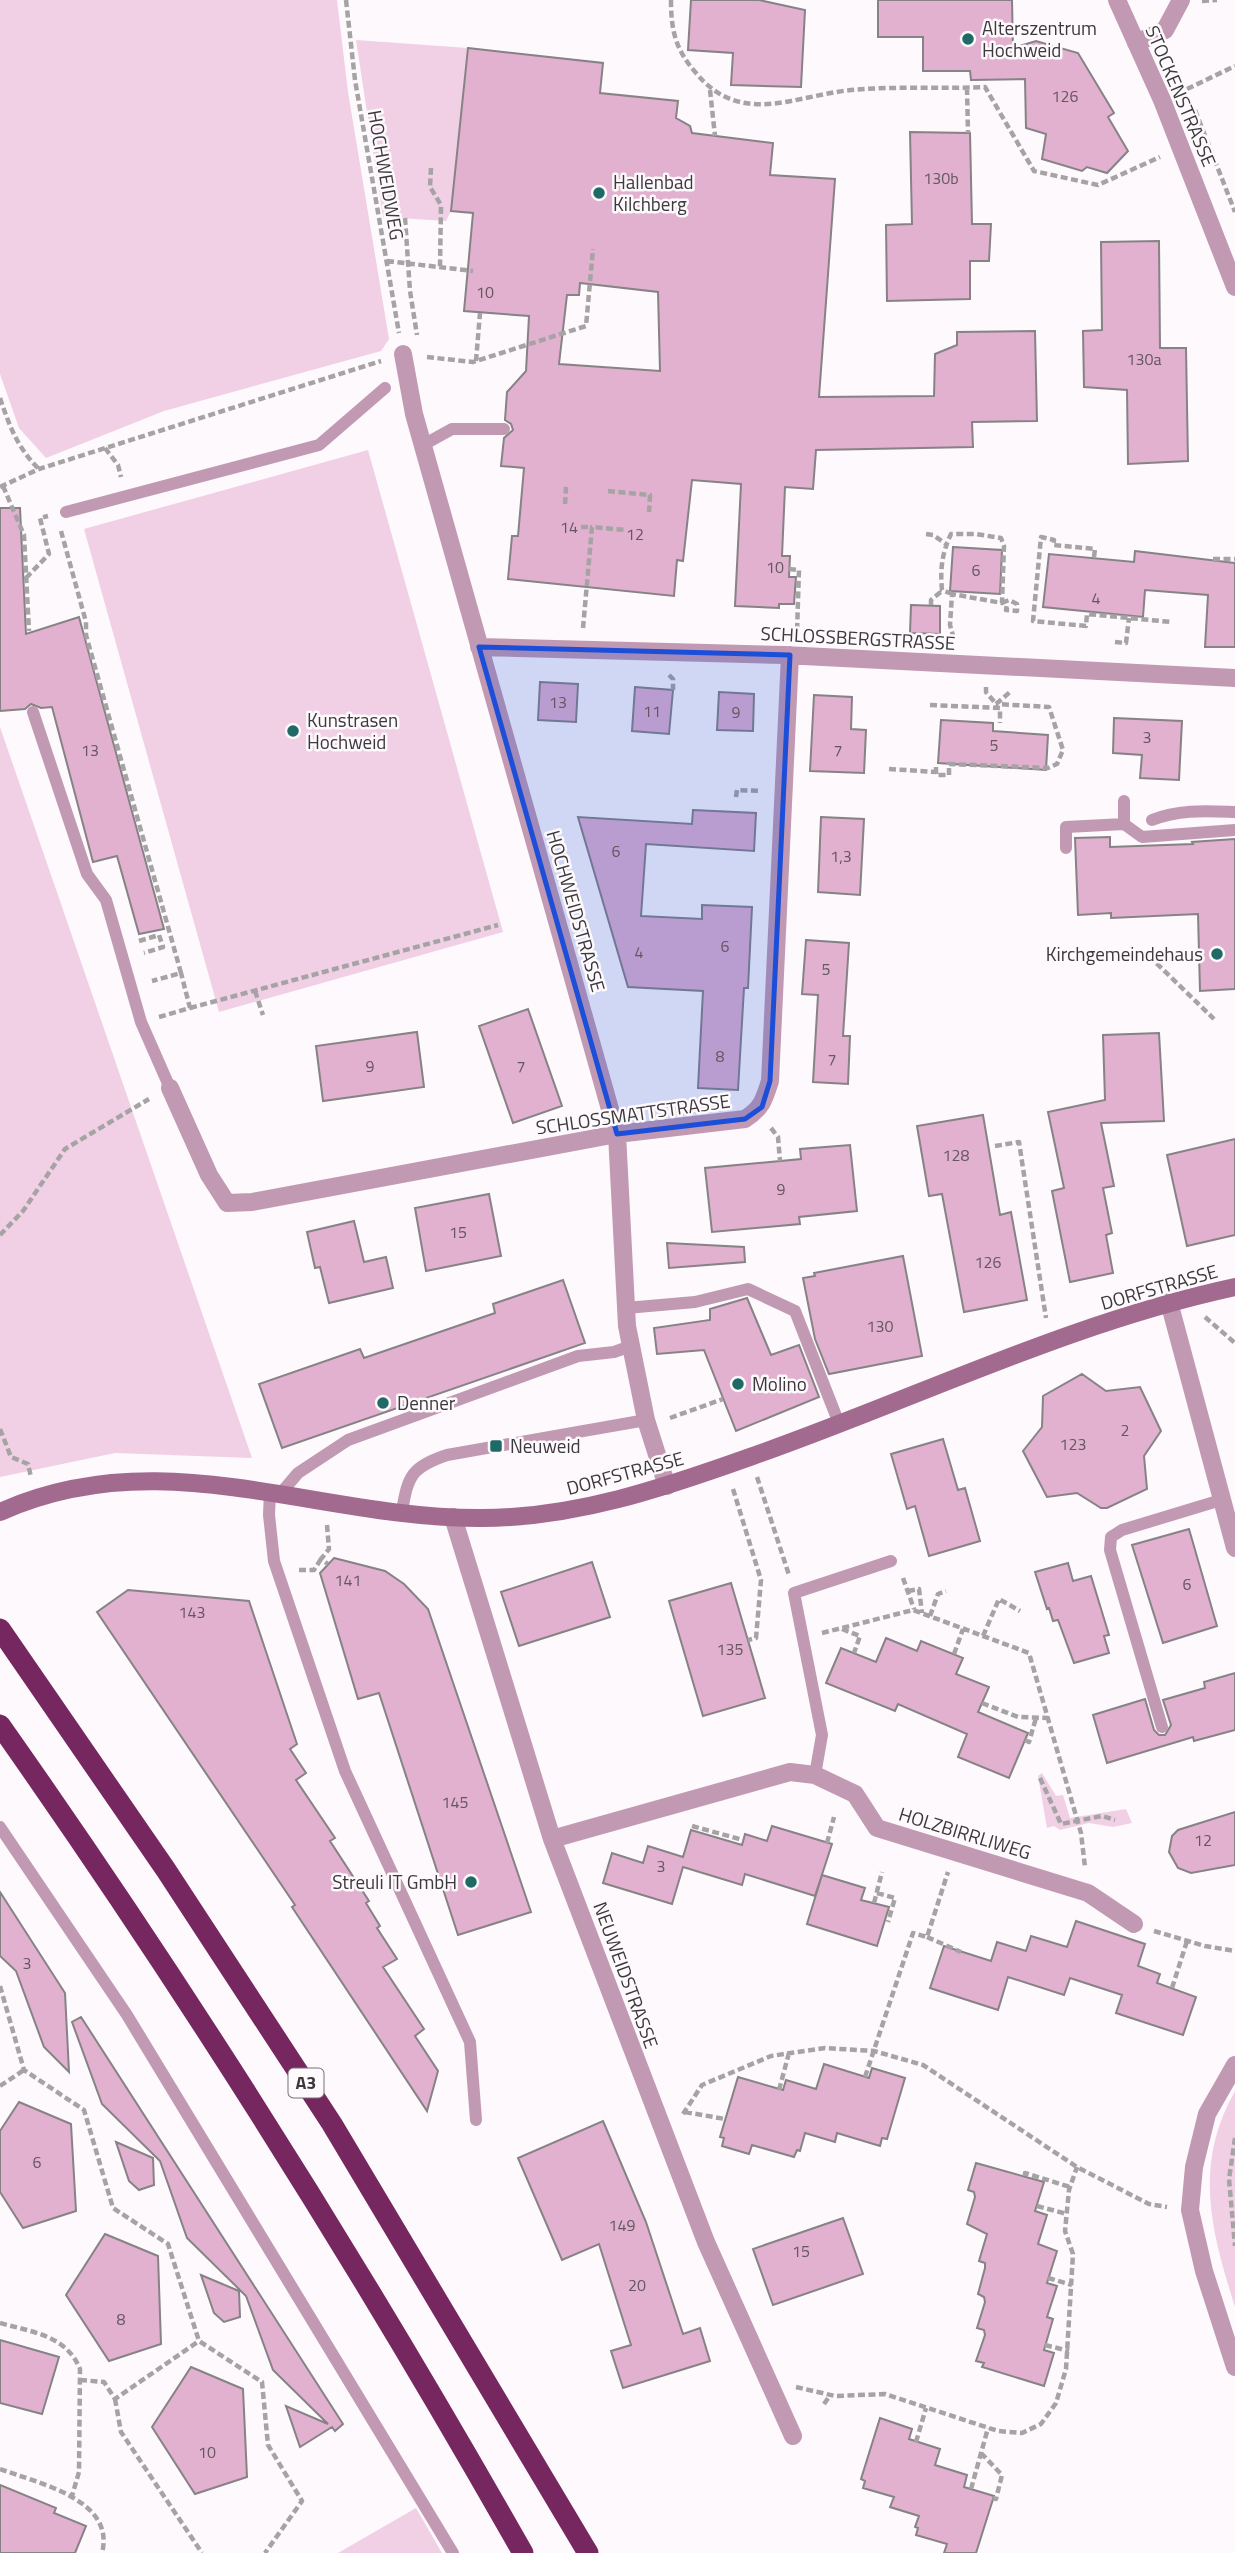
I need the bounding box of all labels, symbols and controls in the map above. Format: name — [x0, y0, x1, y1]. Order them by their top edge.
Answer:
place label: Alterszentrum Hochweid — [982, 13, 1097, 64]
street label: STOCKENSTRASSE — [1139, 21, 1224, 171]
marker: Alterszentrum Hochweid — [960, 31, 976, 47]
house number: 126 — [1052, 84, 1078, 108]
street label: HOCHWEIDWEG — [361, 108, 412, 242]
house number: 130b — [923, 166, 959, 190]
place label: Hallenbad Kilchberg — [613, 167, 693, 218]
marker: Hallenbad Kilchberg — [591, 185, 607, 201]
house number: 10 — [476, 280, 494, 304]
house number: 130a — [1127, 347, 1161, 371]
house number: 14 — [560, 515, 578, 539]
house number: 12 — [626, 522, 644, 546]
house number: 10 — [766, 555, 784, 579]
house number: 6 — [972, 558, 981, 582]
house number: 4 — [1092, 586, 1101, 610]
street label: SCHLOSSBERGSTRASSE — [760, 618, 956, 657]
house number: 13 — [549, 690, 567, 714]
house number: 11 — [643, 699, 661, 723]
house number: 9 — [732, 700, 741, 724]
place label: Kunstrasen Hochweid — [307, 705, 398, 756]
marker: Kunstrasen Hochweid — [285, 723, 301, 739]
house number: 3 — [1143, 725, 1151, 749]
house number: 5 — [990, 733, 999, 757]
house number: 13 — [81, 738, 99, 762]
house number: 7 — [834, 738, 842, 762]
street label: HOCHWEIDSTRASSE — [540, 827, 613, 995]
house number: 6 — [612, 839, 621, 863]
house number: 1,3 — [830, 844, 852, 868]
house number: 6 — [721, 934, 730, 958]
place label: Kirchgemeindehaus — [1046, 939, 1203, 968]
house number: 4 — [635, 940, 644, 964]
marker: Kirchgemeindehaus — [1209, 946, 1225, 962]
house number: 5 — [822, 957, 831, 981]
house number: 8 — [716, 1044, 725, 1068]
house number: 7 — [828, 1047, 836, 1071]
house number: 9 — [366, 1054, 375, 1078]
house number: 7 — [517, 1054, 525, 1078]
street label: SCHLOSSMATTSTRASSE — [534, 1086, 732, 1141]
house number: 128 — [943, 1143, 969, 1167]
house number: 9 — [777, 1177, 786, 1201]
house number: 15 — [449, 1220, 467, 1244]
house number: 126 — [975, 1250, 1001, 1274]
street label: DORFSTRASSE — [1097, 1256, 1221, 1317]
house number: 130 — [867, 1314, 893, 1338]
place label: Molino — [752, 1369, 807, 1398]
marker: Molino — [730, 1376, 746, 1392]
place label: Denner — [397, 1388, 456, 1417]
marker: Denner — [375, 1395, 391, 1411]
house number: 2 — [1121, 1418, 1129, 1442]
place label: Neuweid — [510, 1431, 581, 1460]
house number: 123 — [1060, 1432, 1086, 1456]
marker: Neuweid — [488, 1438, 504, 1454]
street label: DORFSTRASSE — [563, 1443, 687, 1502]
house number: 141 — [335, 1568, 361, 1592]
house number: 6 — [1183, 1572, 1192, 1596]
house number: 143 — [179, 1600, 205, 1624]
house number: 135 — [717, 1637, 743, 1661]
house number: 145 — [442, 1790, 468, 1814]
street label: HOLZBIRRLIWEG — [895, 1799, 1035, 1866]
house number: 12 — [1194, 1828, 1212, 1852]
house number: 3 — [657, 1854, 665, 1878]
place label: Streuli IT GmbH — [332, 1867, 457, 1896]
marker: Streuli IT GmbH — [463, 1874, 479, 1890]
street label: NEUWEIDSTRASSE — [587, 1898, 666, 2052]
house number: 3 — [23, 1951, 31, 1975]
road number: A3 — [288, 2068, 324, 2098]
house number: 6 — [33, 2150, 42, 2174]
house number: 149 — [609, 2213, 635, 2237]
house number: 15 — [792, 2239, 810, 2263]
house number: 20 — [628, 2273, 646, 2297]
house number: 8 — [117, 2307, 126, 2331]
house number: 10 — [198, 2440, 216, 2464]

